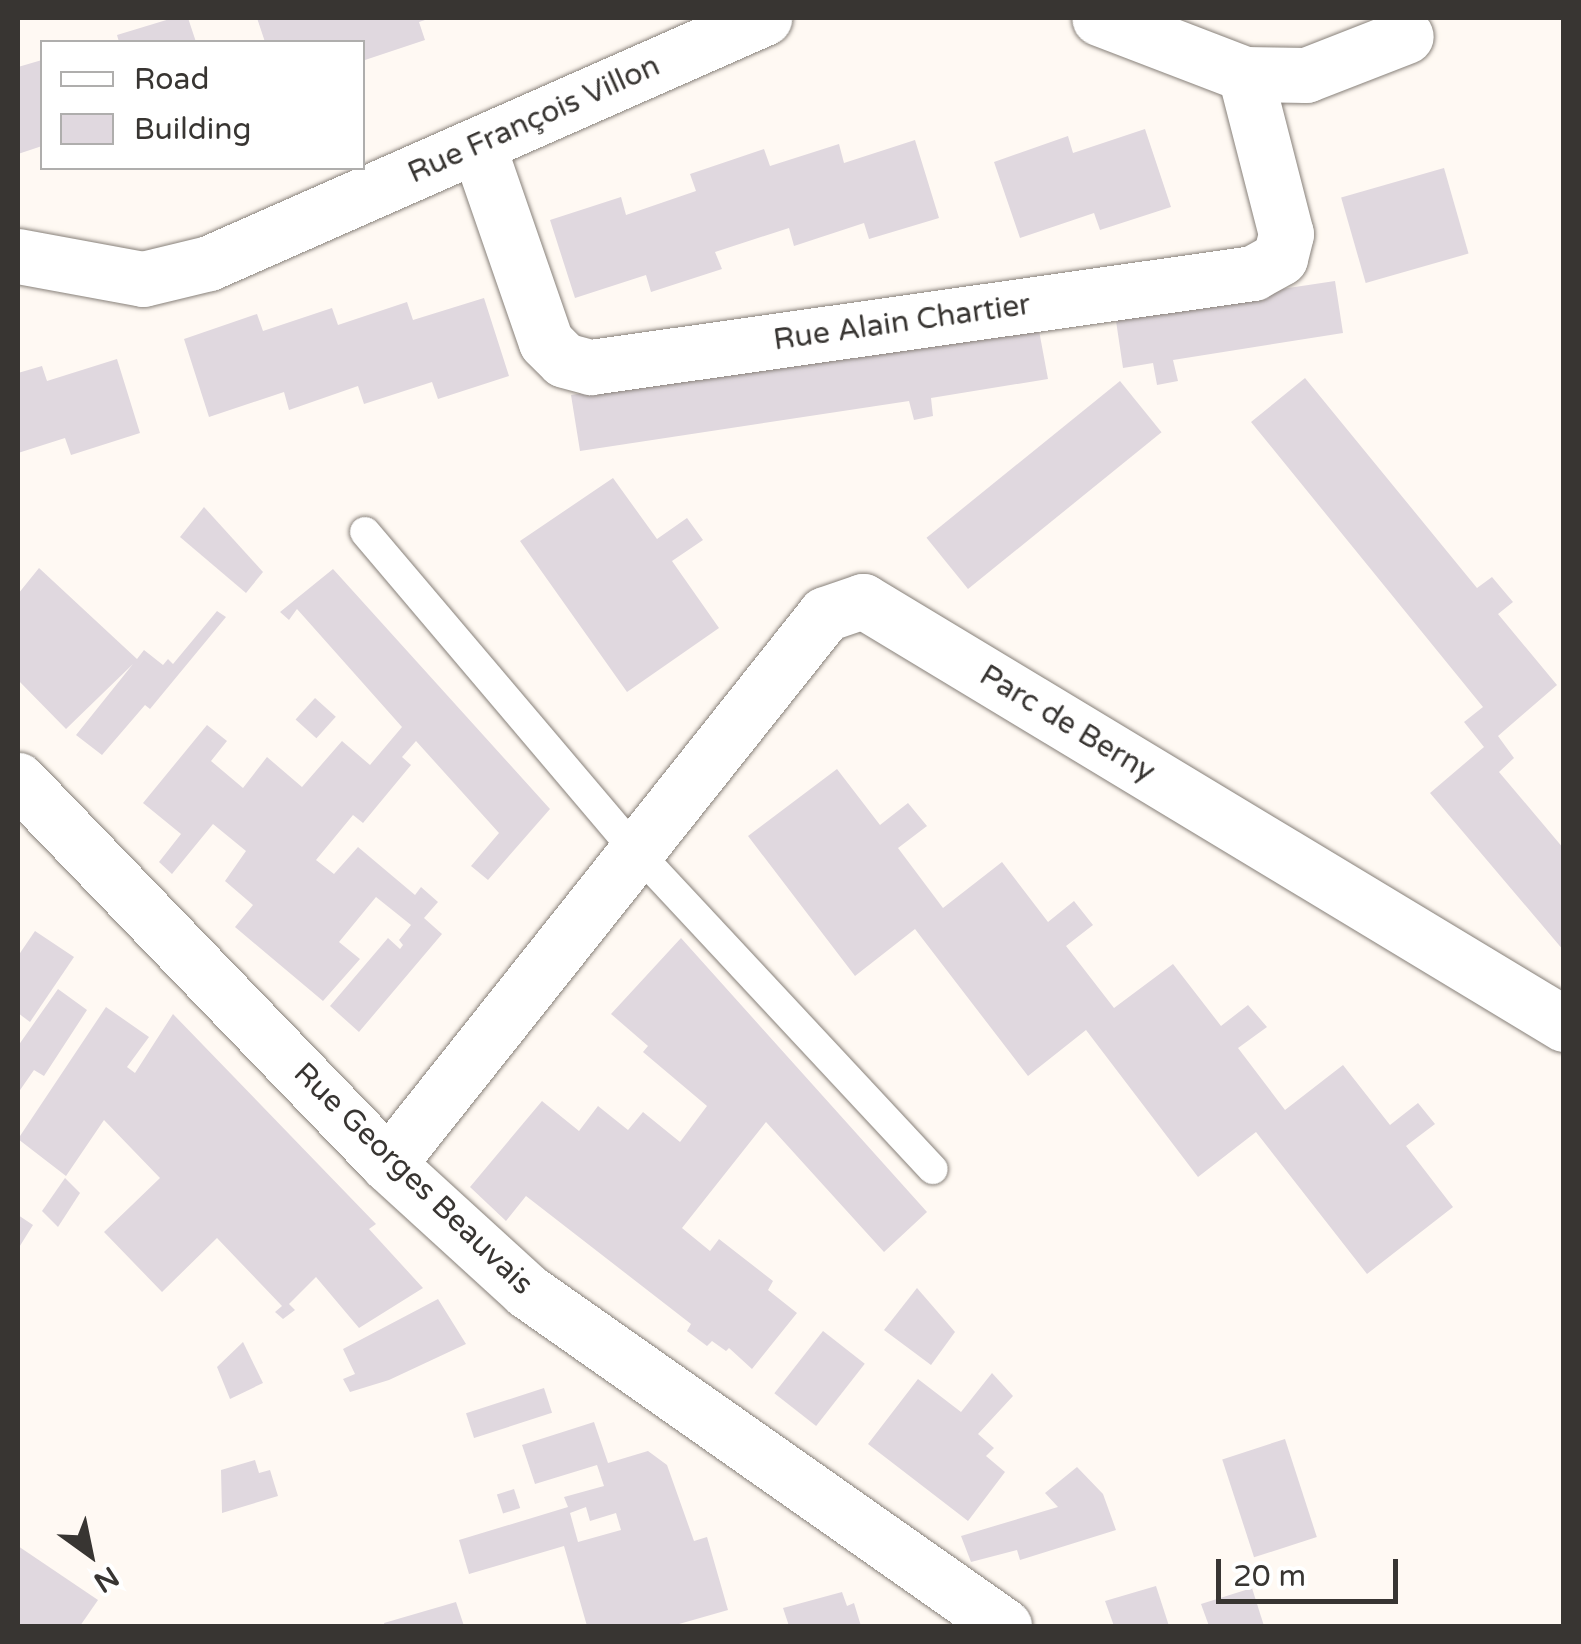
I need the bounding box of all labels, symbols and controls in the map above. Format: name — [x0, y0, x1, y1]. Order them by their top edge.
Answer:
legend — [40, 40, 365, 170]
street label: Rue François Villon — [403, 48, 665, 192]
text: Road — [134, 61, 209, 98]
text: Building — [134, 111, 251, 148]
street label: Rue Alain Chartier — [771, 287, 1033, 359]
street label: Parc de Berny — [973, 658, 1161, 790]
street label: Rue Georges Beauvais — [286, 1055, 540, 1303]
north arrow — [40, 1504, 140, 1604]
scale bar — [1221, 1539, 1404, 1601]
text: 20 m — [1233, 1558, 1306, 1595]
text: N — [88, 1559, 125, 1600]

